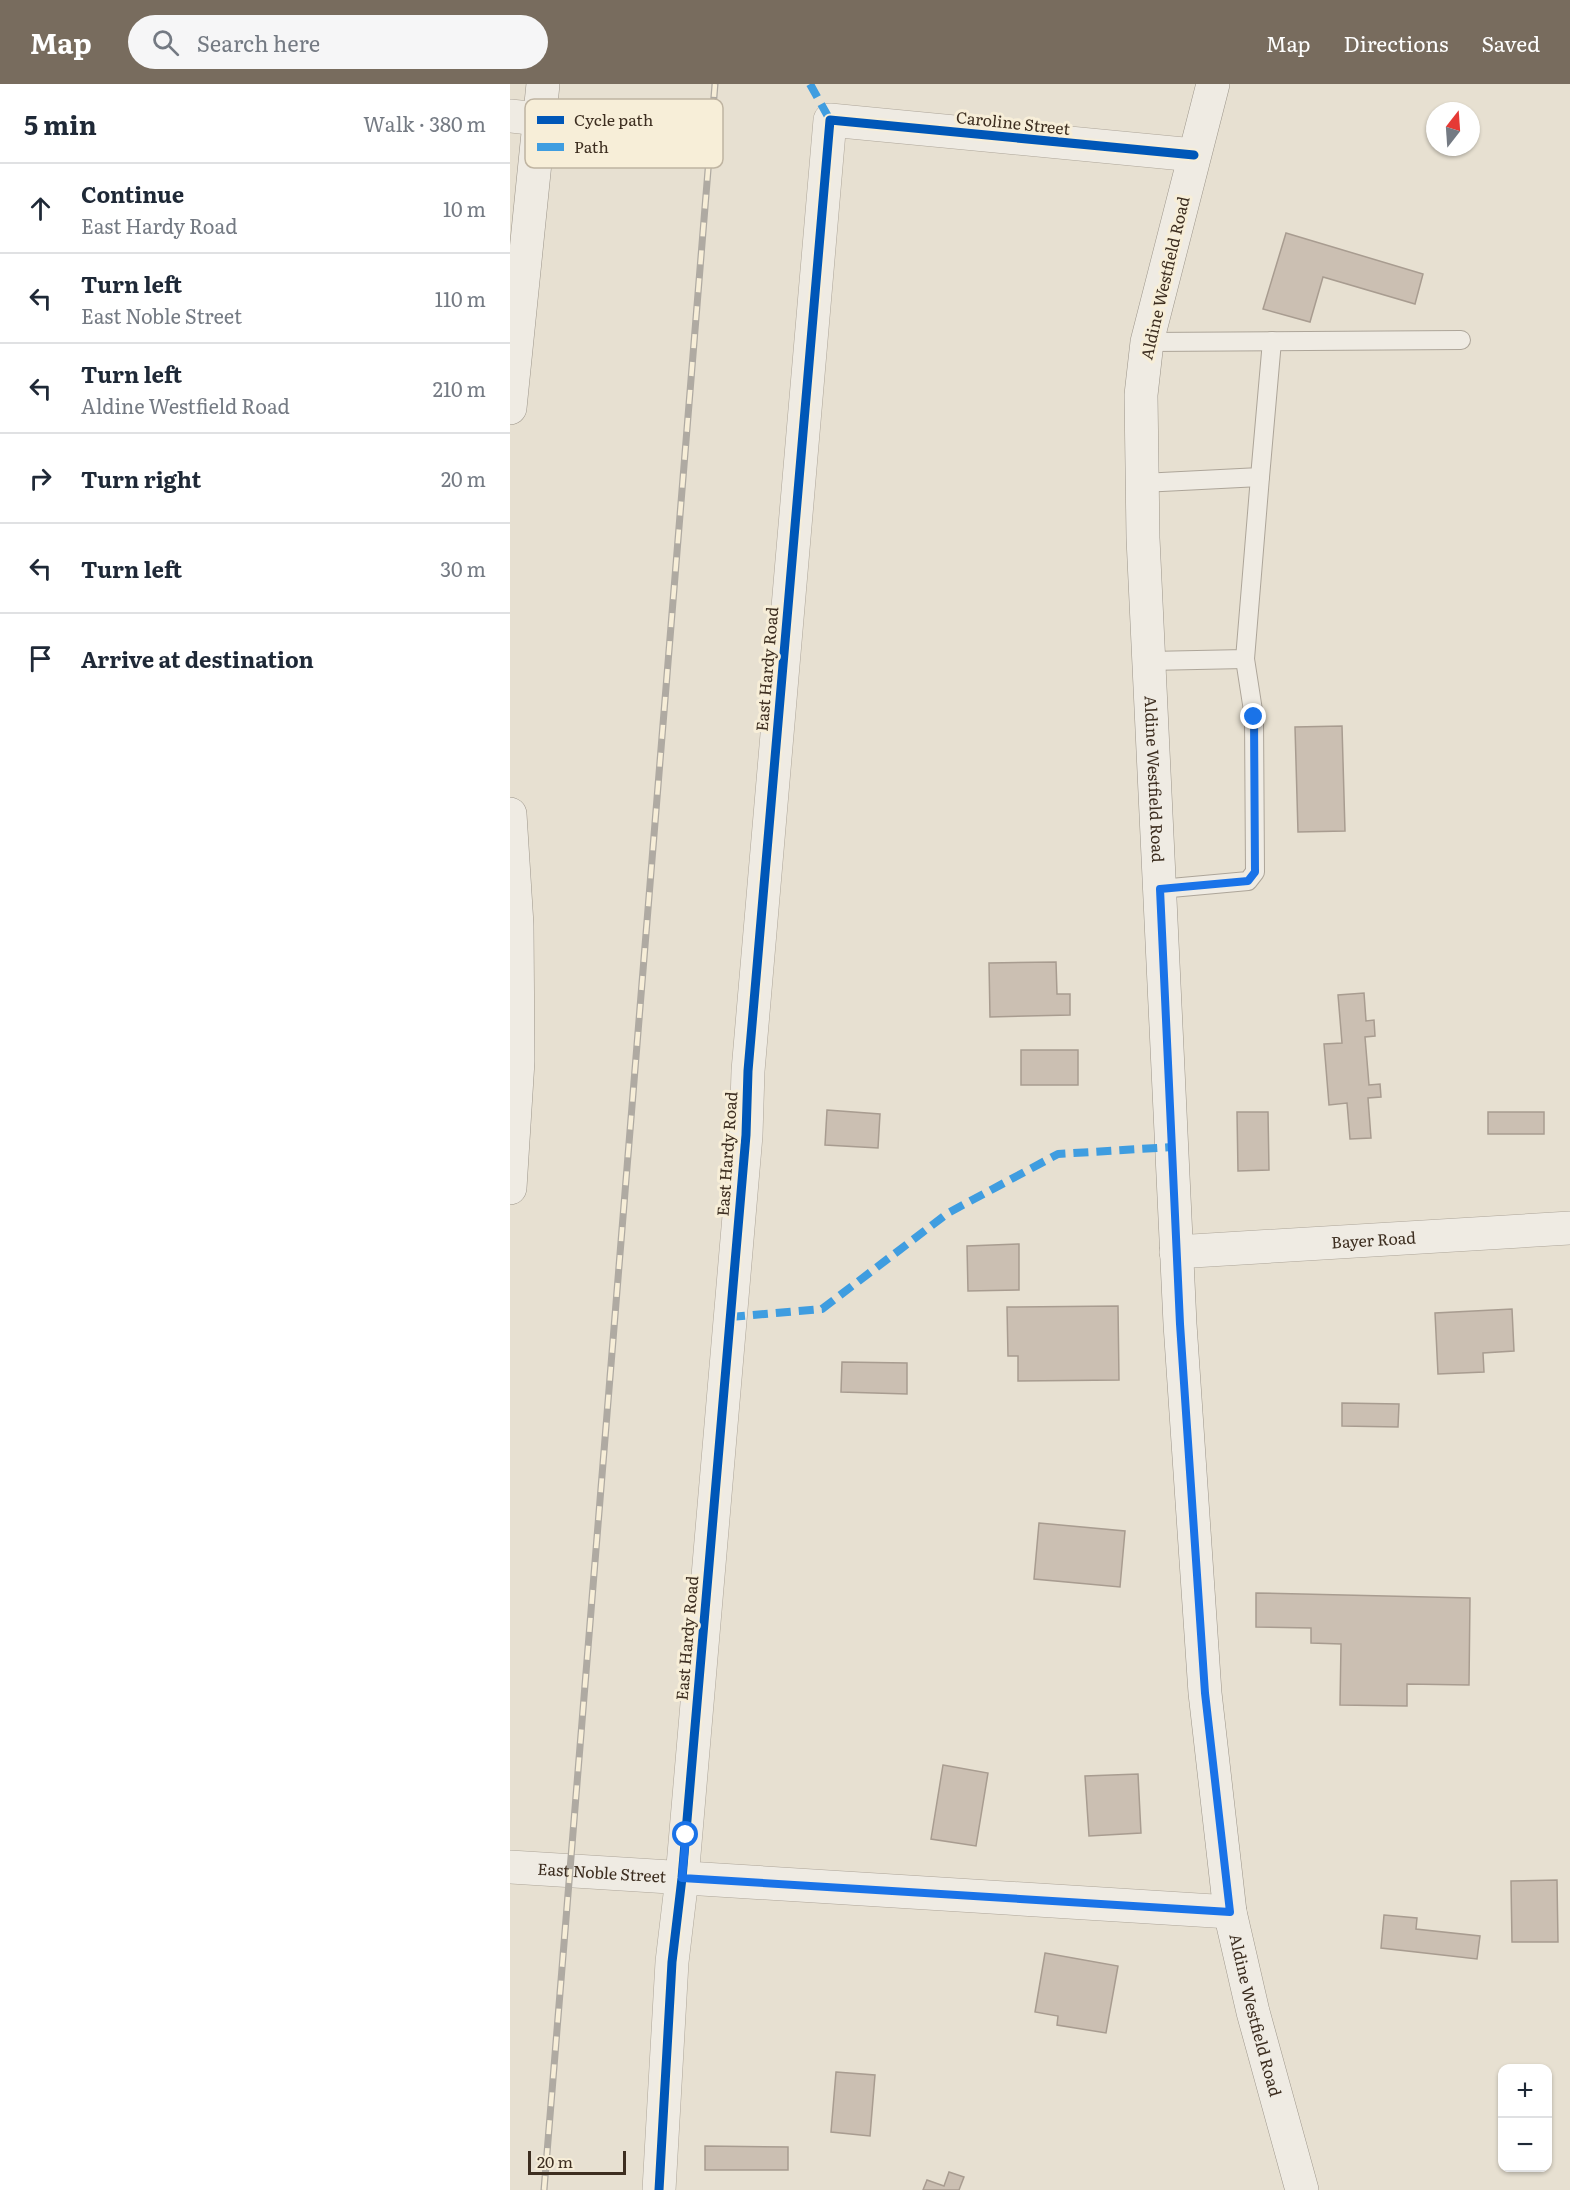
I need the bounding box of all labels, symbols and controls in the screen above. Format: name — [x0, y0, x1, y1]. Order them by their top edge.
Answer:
search box — [128, 15, 548, 69]
text: Map — [30, 21, 92, 63]
icon: search — [149, 26, 182, 59]
text: Search here — [197, 26, 320, 59]
text: Map — [1266, 27, 1311, 58]
text: Directions — [1344, 27, 1449, 58]
text: Saved — [1482, 27, 1540, 58]
legend — [525, 99, 723, 168]
north arrow — [1426, 102, 1480, 156]
text: 5 min — [24, 104, 97, 143]
street label: Caroline Street — [955, 104, 1072, 140]
text: Cycle path — [574, 107, 654, 131]
text: Walk · 380 m — [363, 108, 486, 138]
text: Path — [574, 134, 609, 158]
text: Continue — [81, 177, 184, 210]
icon: ahead — [24, 192, 57, 225]
text: 10 m — [443, 193, 486, 223]
street label: Aldine Westfield Road — [1134, 193, 1195, 362]
text: East Hardy Road — [81, 210, 237, 240]
text: Turn left — [81, 267, 182, 300]
icon: left — [24, 282, 57, 315]
text: 110 m — [435, 283, 486, 313]
text: East Noble Street — [81, 300, 242, 330]
text: Turn left — [81, 357, 182, 390]
icon: left — [24, 372, 57, 405]
text: 210 m — [433, 373, 486, 403]
text: Aldine Westfield Road — [81, 390, 290, 420]
icon: right — [24, 462, 57, 495]
text: Turn right — [81, 462, 201, 495]
text: 20 m — [441, 463, 486, 493]
icon: left — [24, 552, 57, 585]
text: Turn left — [81, 552, 182, 585]
text: 30 m — [440, 553, 486, 583]
street label: East Hardy Road — [749, 605, 783, 732]
icon: arrive — [24, 642, 57, 675]
text: Arrive at destination — [81, 642, 314, 675]
street label: Aldine Westfield Road — [1139, 695, 1171, 863]
route end — [1240, 703, 1266, 729]
street label: East Hardy Road — [710, 1090, 742, 1217]
street label: Bayer Road — [1330, 1224, 1417, 1254]
street label: East Hardy Road — [669, 1574, 703, 1701]
route start — [672, 1821, 698, 1847]
street label: East Noble Street — [537, 1856, 668, 1888]
street label: Aldine Westfield Road — [1224, 1931, 1289, 2099]
map controls — [1498, 2064, 1552, 2172]
button: + — [1498, 2064, 1552, 2118]
button: − — [1498, 2118, 1552, 2172]
scale bar — [528, 2148, 626, 2176]
text: 20 m — [537, 2149, 573, 2173]

